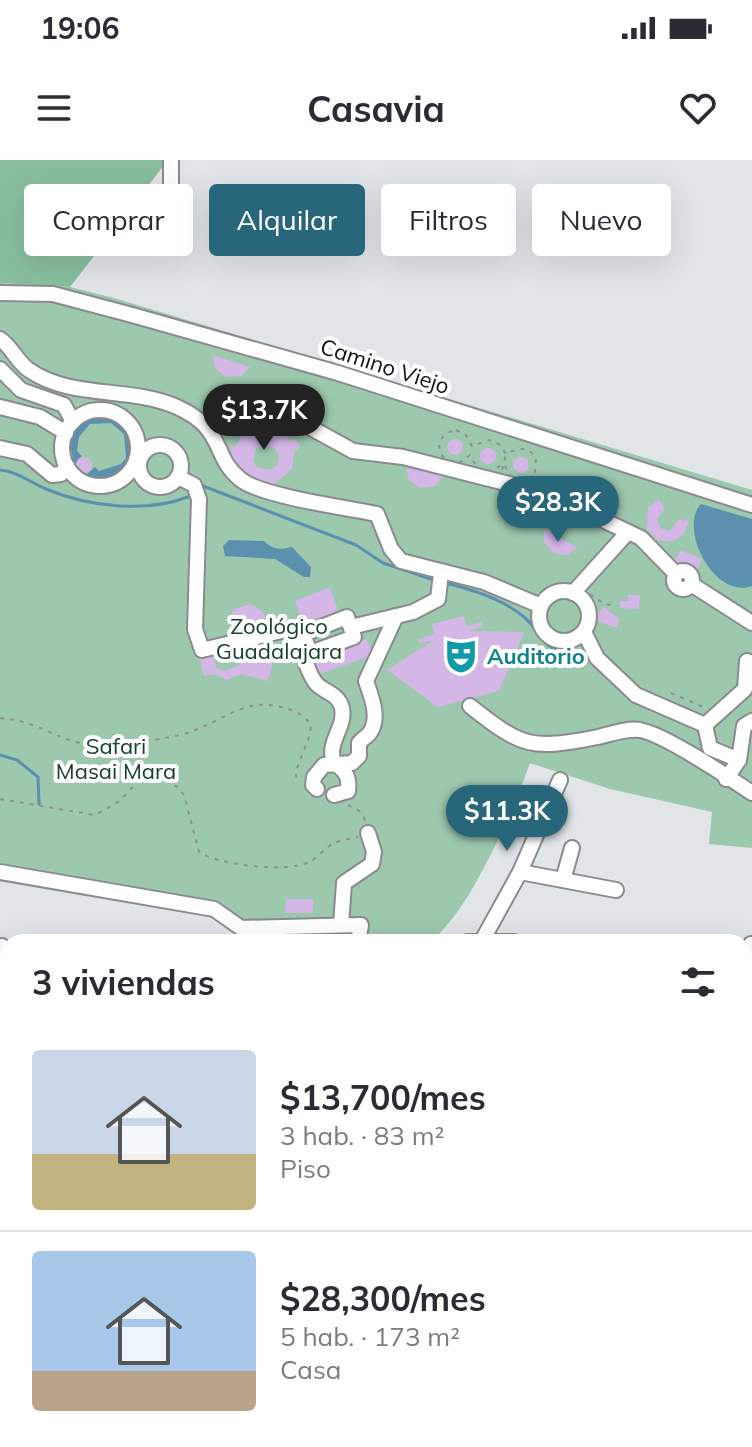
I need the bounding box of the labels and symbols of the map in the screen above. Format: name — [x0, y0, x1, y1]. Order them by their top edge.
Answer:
street label: Camino Viejo — [317, 332, 453, 400]
pin: $13.7K — [199, 384, 329, 452]
pin: $28.3K — [493, 476, 623, 544]
park label: Zoológico Guadalajara — [216, 612, 342, 665]
theatre icon: Auditorio — [442, 637, 480, 675]
place label: Auditorio — [487, 642, 585, 670]
park label: Safari Masai Mara — [56, 732, 176, 785]
pin: $11.3K — [442, 785, 572, 853]

